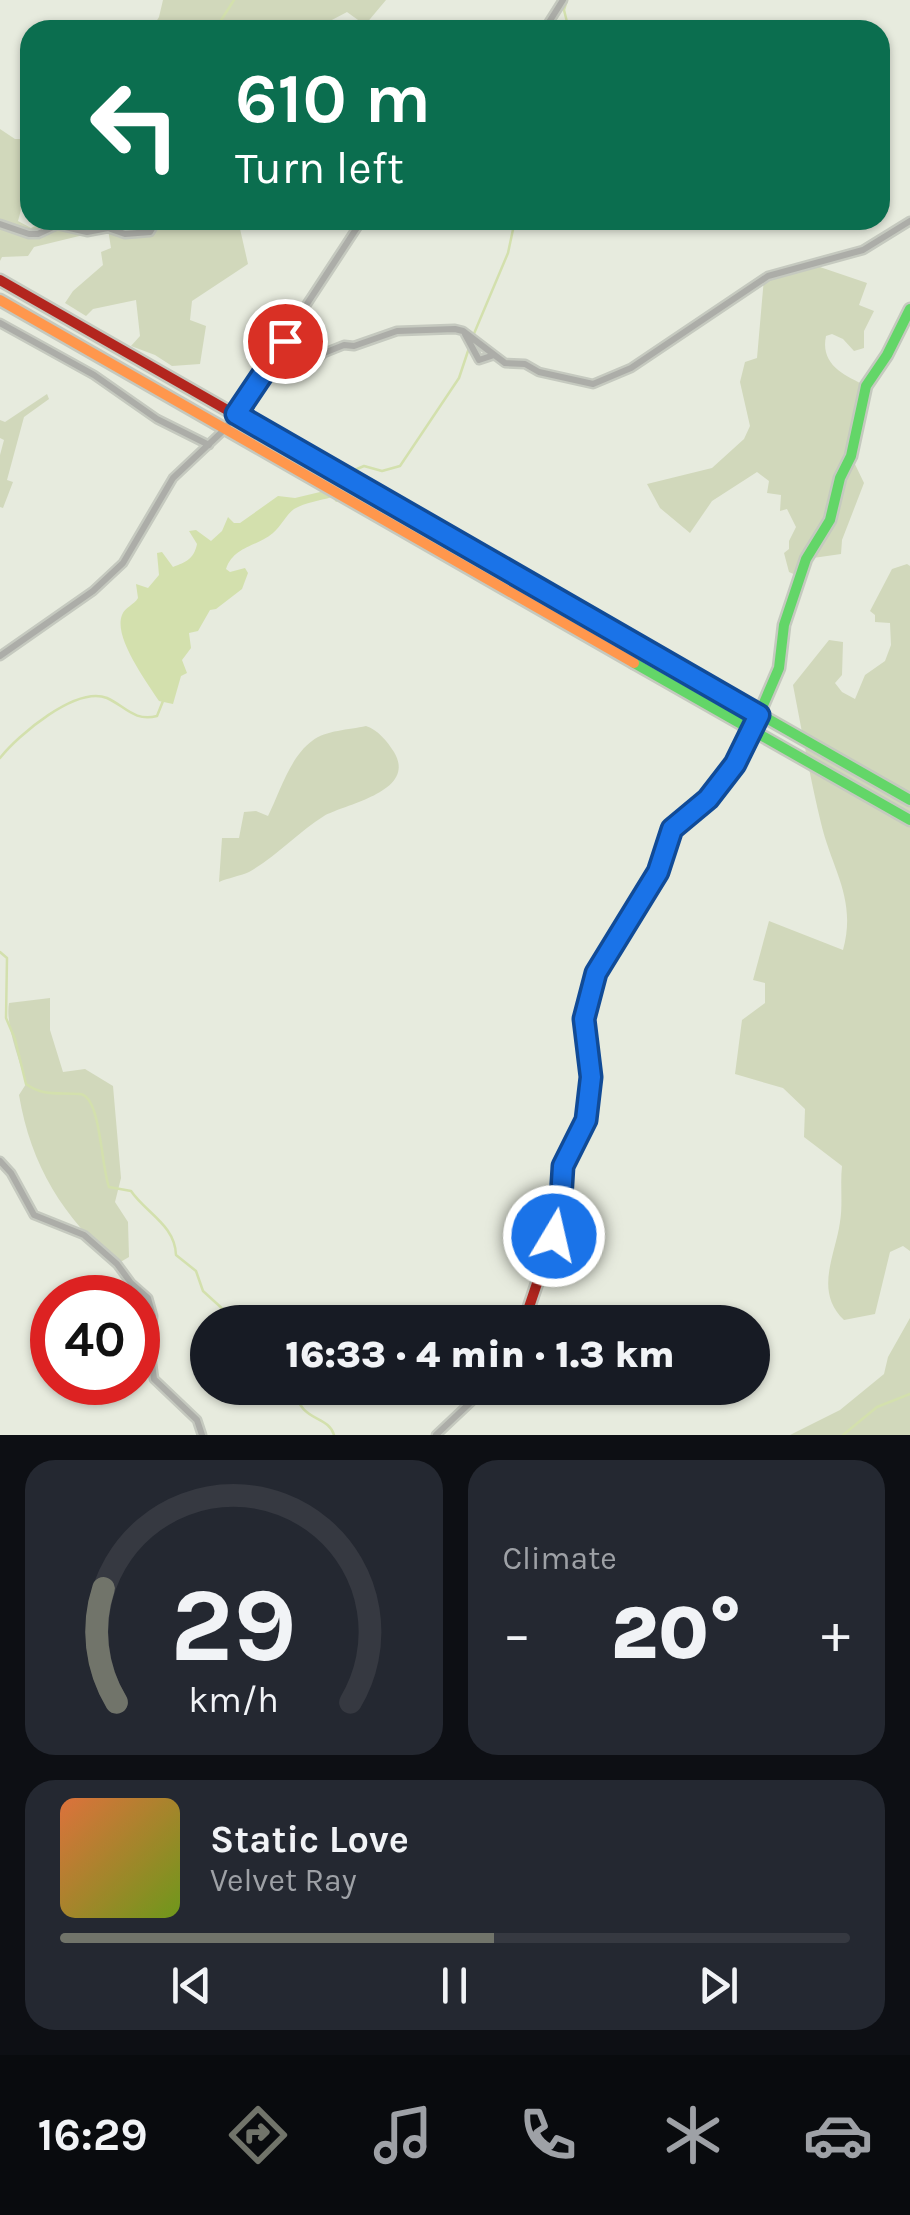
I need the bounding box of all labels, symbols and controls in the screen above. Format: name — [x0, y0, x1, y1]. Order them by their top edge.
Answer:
text: 610 m — [235, 58, 431, 140]
icon: left — [70, 60, 200, 190]
text: Turn left — [235, 142, 404, 194]
pin — [243, 299, 328, 384]
icon: arrive — [258, 314, 313, 369]
position arrow — [502, 1184, 606, 1288]
speed limit sign: 40 — [30, 1275, 160, 1405]
text: 16:33 · 4 min · 1.3 km — [285, 1332, 675, 1377]
text: Climate — [503, 1540, 617, 1577]
text: 29 — [171, 1565, 297, 1686]
text: 20° — [611, 1589, 742, 1677]
text: − — [503, 1602, 531, 1666]
text: + — [821, 1602, 850, 1666]
text: km/h — [188, 1679, 279, 1721]
text: Static Love — [210, 1817, 409, 1862]
text: Velvet Ray — [210, 1862, 357, 1899]
icon: previous — [164, 1958, 219, 2013]
icon: pause — [427, 1958, 482, 2013]
icon: next — [691, 1958, 746, 2013]
icon: directions — [223, 2100, 293, 2170]
icon: music — [368, 2100, 438, 2170]
icon: phone — [513, 2100, 583, 2170]
icon: climate — [658, 2100, 728, 2170]
icon: car — [803, 2100, 873, 2170]
text: 16:29 — [37, 2109, 148, 2161]

